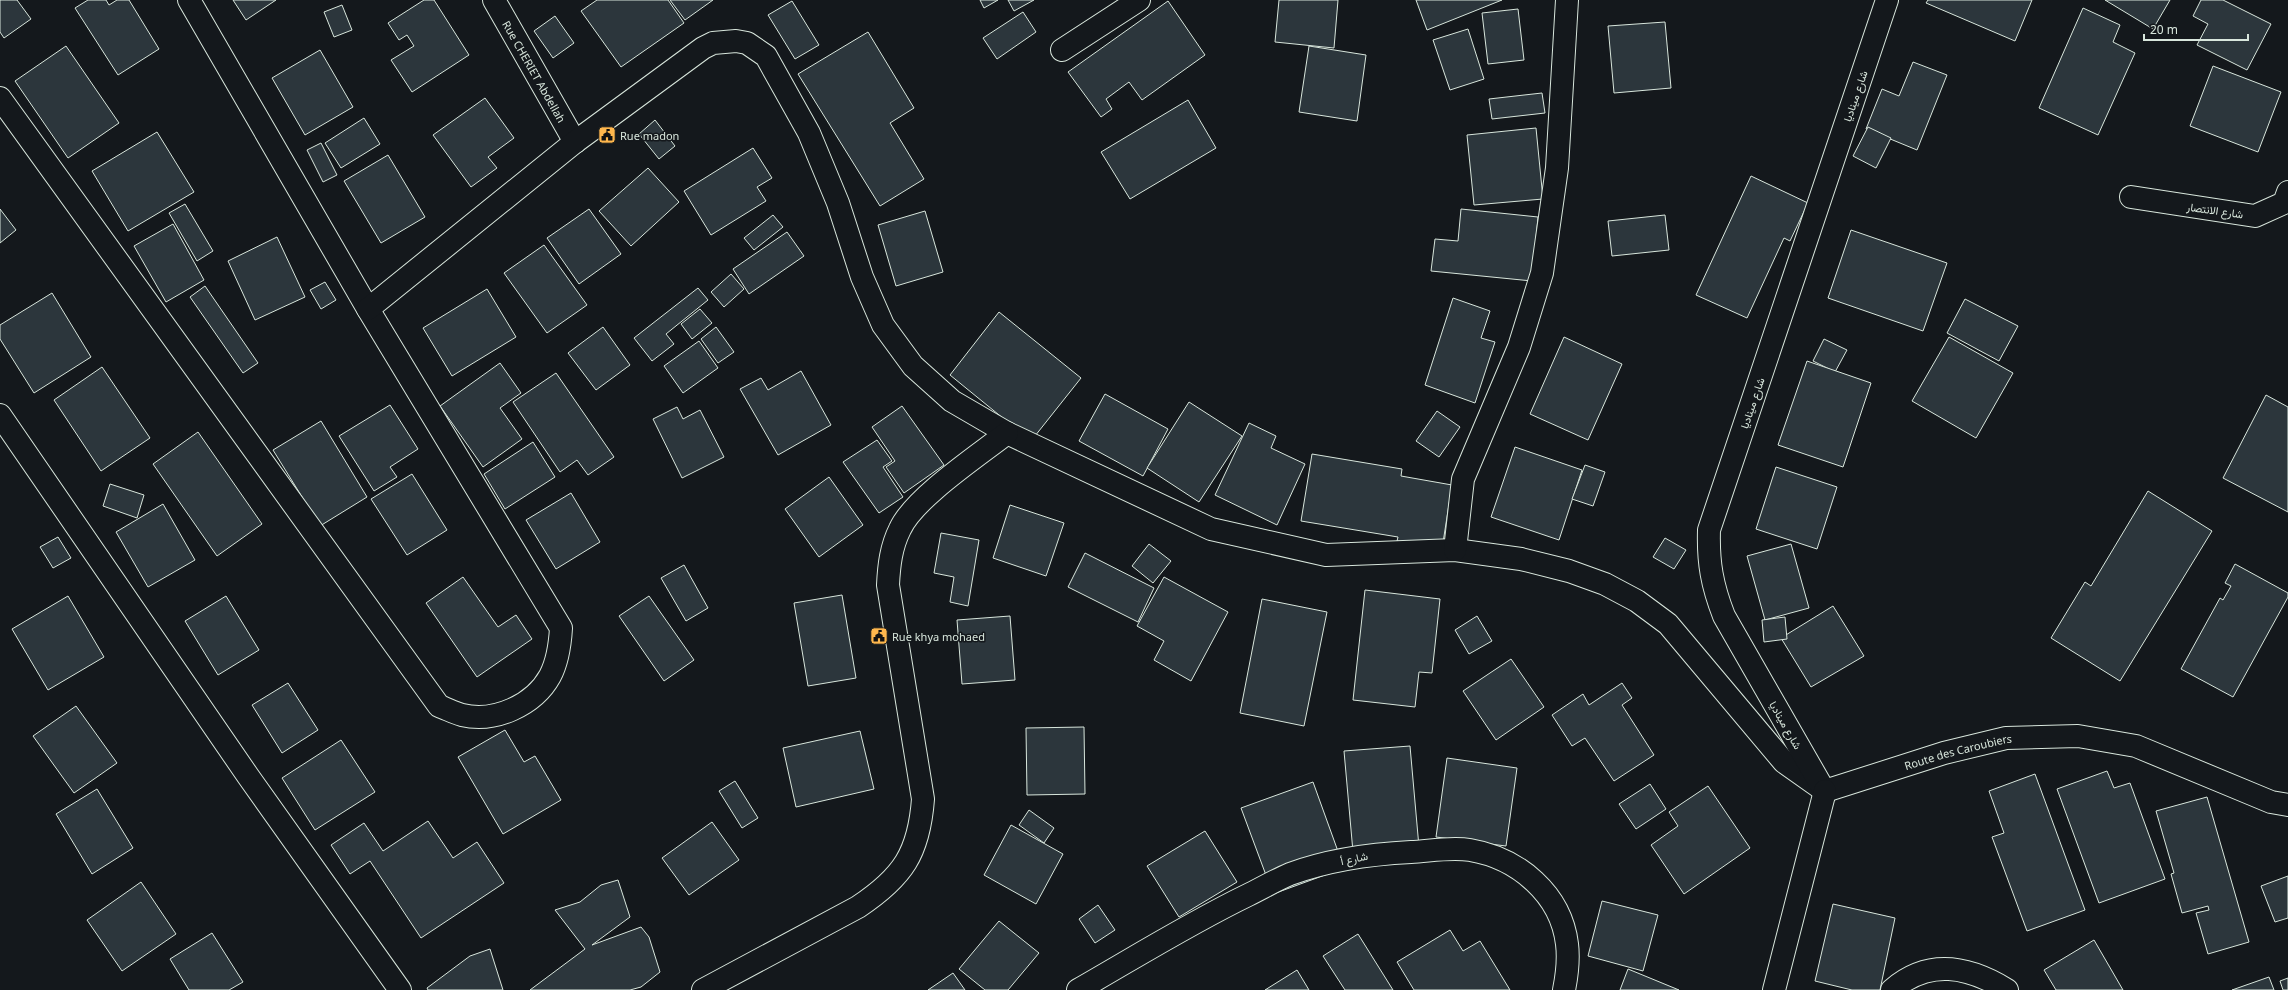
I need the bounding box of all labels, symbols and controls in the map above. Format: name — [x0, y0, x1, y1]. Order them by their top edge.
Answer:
scale bar — [2144, 16, 2248, 42]
street label: Rue CHERIET Abdellah — [500, 18, 570, 125]
text: 20 m — [2150, 21, 2178, 38]
street label: شارع ميناديا — [1839, 68, 1872, 124]
public building icon: Rue madon — [597, 125, 617, 145]
place label: Rue madon — [620, 128, 679, 143]
street label: شارع الانتصار — [2185, 198, 2245, 222]
street label: شارع ميناديا — [1736, 375, 1769, 431]
public building icon: Rue khya mohaed — [869, 626, 889, 646]
place label: Rue khya mohaed — [892, 629, 985, 644]
street label: شارع ميناديا — [1765, 698, 1806, 752]
street label: Route des Caroubiers — [1902, 730, 2012, 773]
street label: شارع أ — [1339, 848, 1370, 869]

